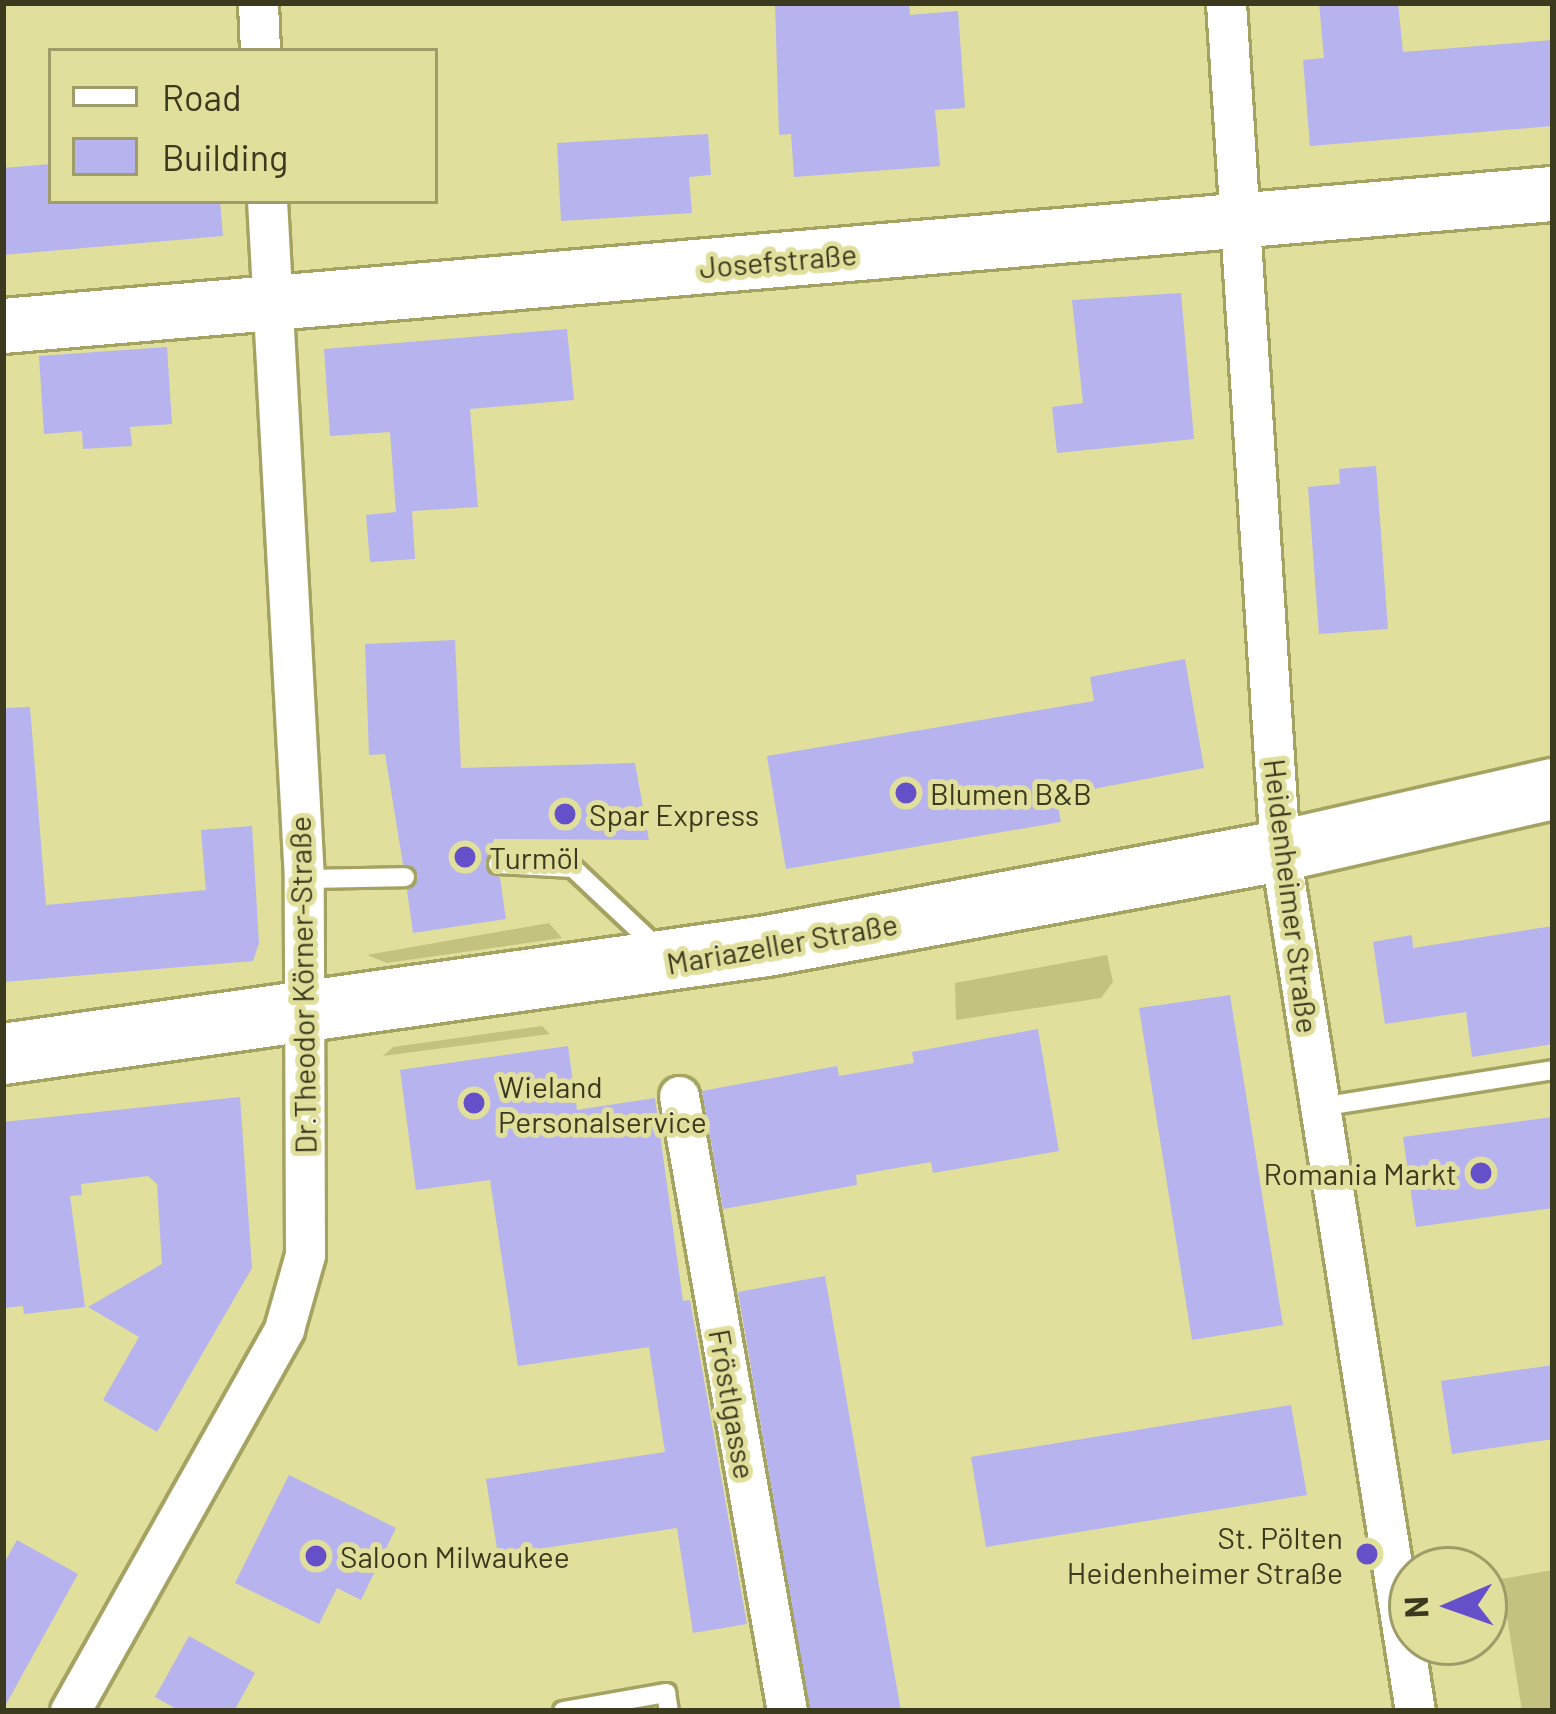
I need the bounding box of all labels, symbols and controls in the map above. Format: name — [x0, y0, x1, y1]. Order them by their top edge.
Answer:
legend — [48, 48, 438, 204]
text: Road — [162, 75, 242, 118]
text: Building — [162, 135, 288, 178]
street label: Josefstraße — [698, 235, 858, 285]
street label: Heidenheimer Straße — [1257, 757, 1327, 1035]
place label: Blumen B&B — [930, 775, 1092, 811]
marker: Blumen B&B — [893, 780, 919, 806]
place label: Spar Express — [589, 796, 759, 832]
marker: Spar Express — [552, 801, 578, 827]
street label: Dr.Theodor Körner-Straße — [281, 816, 323, 1154]
place label: Turmöl — [489, 839, 579, 875]
marker: Turmöl — [452, 844, 478, 870]
street label: Mariazeller Straße — [664, 905, 900, 981]
place label: Wieland Personalservice — [498, 1068, 707, 1138]
marker: Wieland Personalservice — [461, 1090, 487, 1116]
place label: Romania Markt — [1263, 1155, 1457, 1191]
marker: Romania Markt — [1468, 1160, 1494, 1186]
street label: Fröstlgasse — [702, 1326, 764, 1482]
place label: St. Pölten Heidenheimer Straße — [1067, 1519, 1343, 1590]
place label: Saloon Milwaukee — [340, 1538, 570, 1574]
marker: St. Pölten Heidenheimer Straße — [1354, 1541, 1380, 1567]
marker: Saloon Milwaukee — [303, 1543, 329, 1569]
north arrow — [1388, 1546, 1508, 1666]
text: N — [1395, 1595, 1435, 1619]

